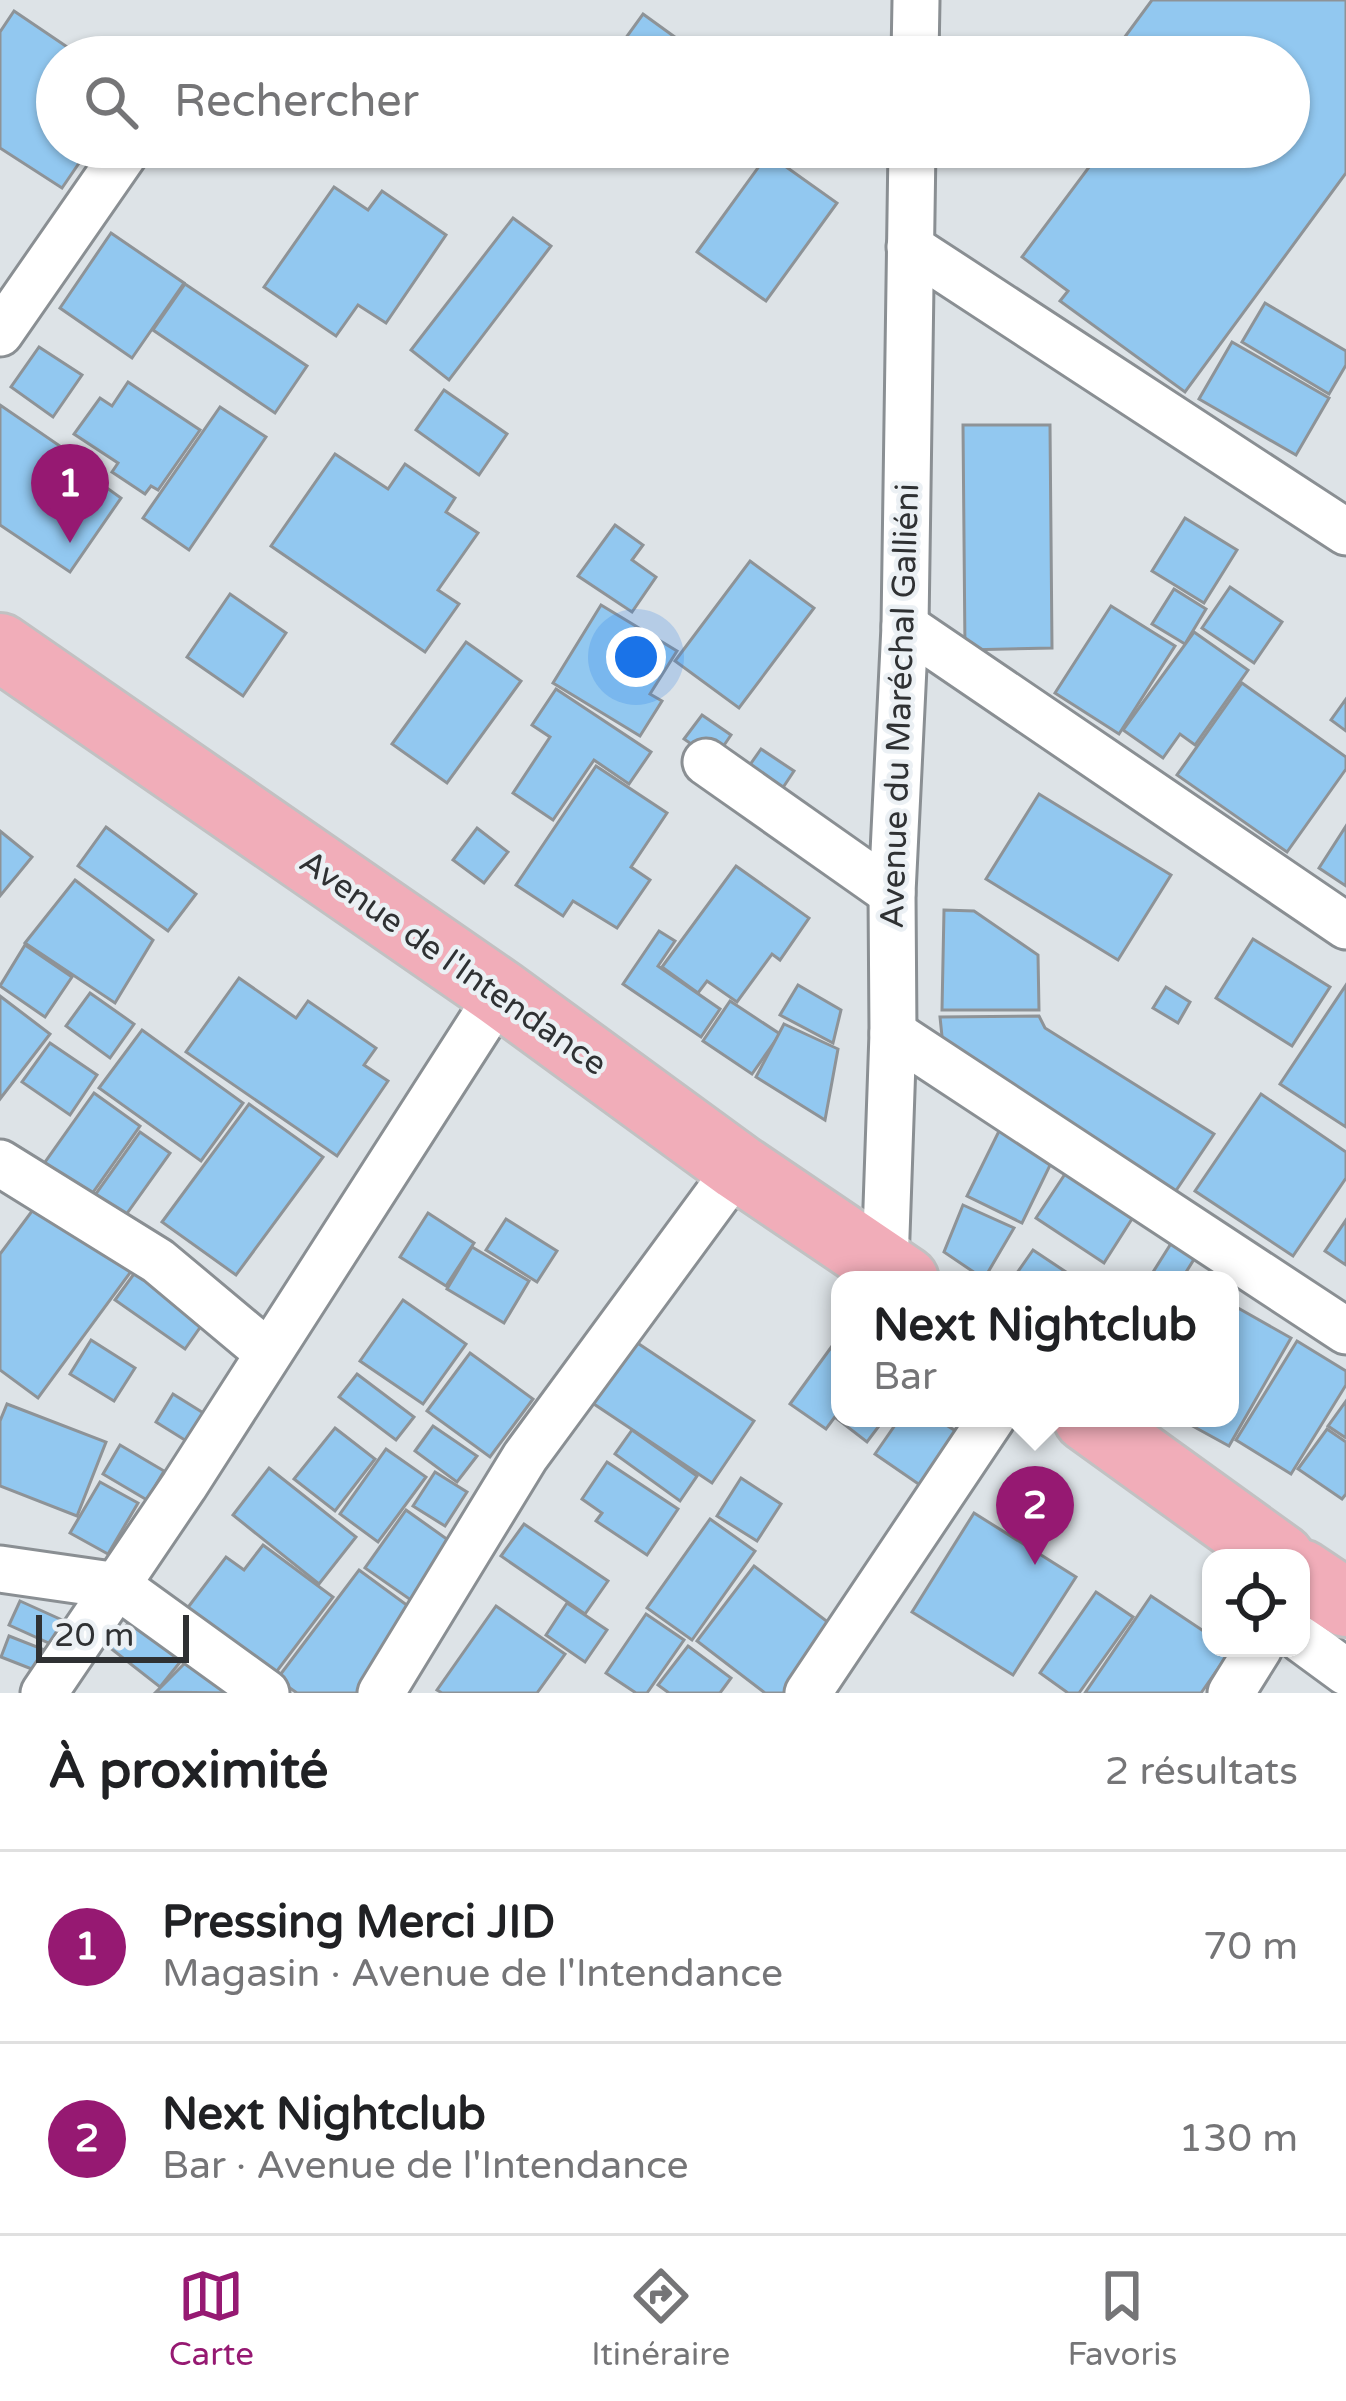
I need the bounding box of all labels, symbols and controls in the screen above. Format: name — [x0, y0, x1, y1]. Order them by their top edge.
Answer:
search box — [36, 36, 1310, 168]
icon: search — [78, 69, 144, 135]
text: Rechercher — [174, 75, 419, 129]
pin: 1 — [31, 444, 109, 543]
street label: Avenue du Maréchal Galliéni — [873, 483, 927, 929]
your location — [606, 627, 666, 687]
street label: Avenue de l'Intendance — [292, 842, 614, 1084]
popup — [831, 1271, 1239, 1427]
text: Next Nightclub — [873, 1299, 1197, 1353]
text: Bar — [873, 1353, 937, 1400]
pin: 2 — [996, 1466, 1074, 1565]
map controls — [1202, 1549, 1310, 1657]
button: locate — [1202, 1549, 1310, 1657]
scale bar — [36, 1609, 189, 1662]
text: 20 m — [54, 1616, 134, 1655]
text: À proximité — [48, 1740, 328, 1802]
text: 2 résultats — [1105, 1748, 1298, 1795]
text: Pressing Merci JID — [162, 1896, 555, 1950]
text: 1 — [75, 1923, 99, 1970]
text: 70 m — [1203, 1923, 1298, 1970]
text: Magasin · Avenue de l'Intendance — [162, 1950, 783, 1997]
text: Next Nightclub — [162, 2088, 486, 2142]
text: 2 — [75, 2115, 99, 2162]
text: 130 m — [1179, 2115, 1298, 2162]
text: Bar · Avenue de l'Intendance — [162, 2142, 689, 2189]
tab: Carte — [169, 2263, 254, 2374]
tab: Itinéraire — [591, 2263, 730, 2374]
tab: Favoris — [1067, 2263, 1177, 2374]

